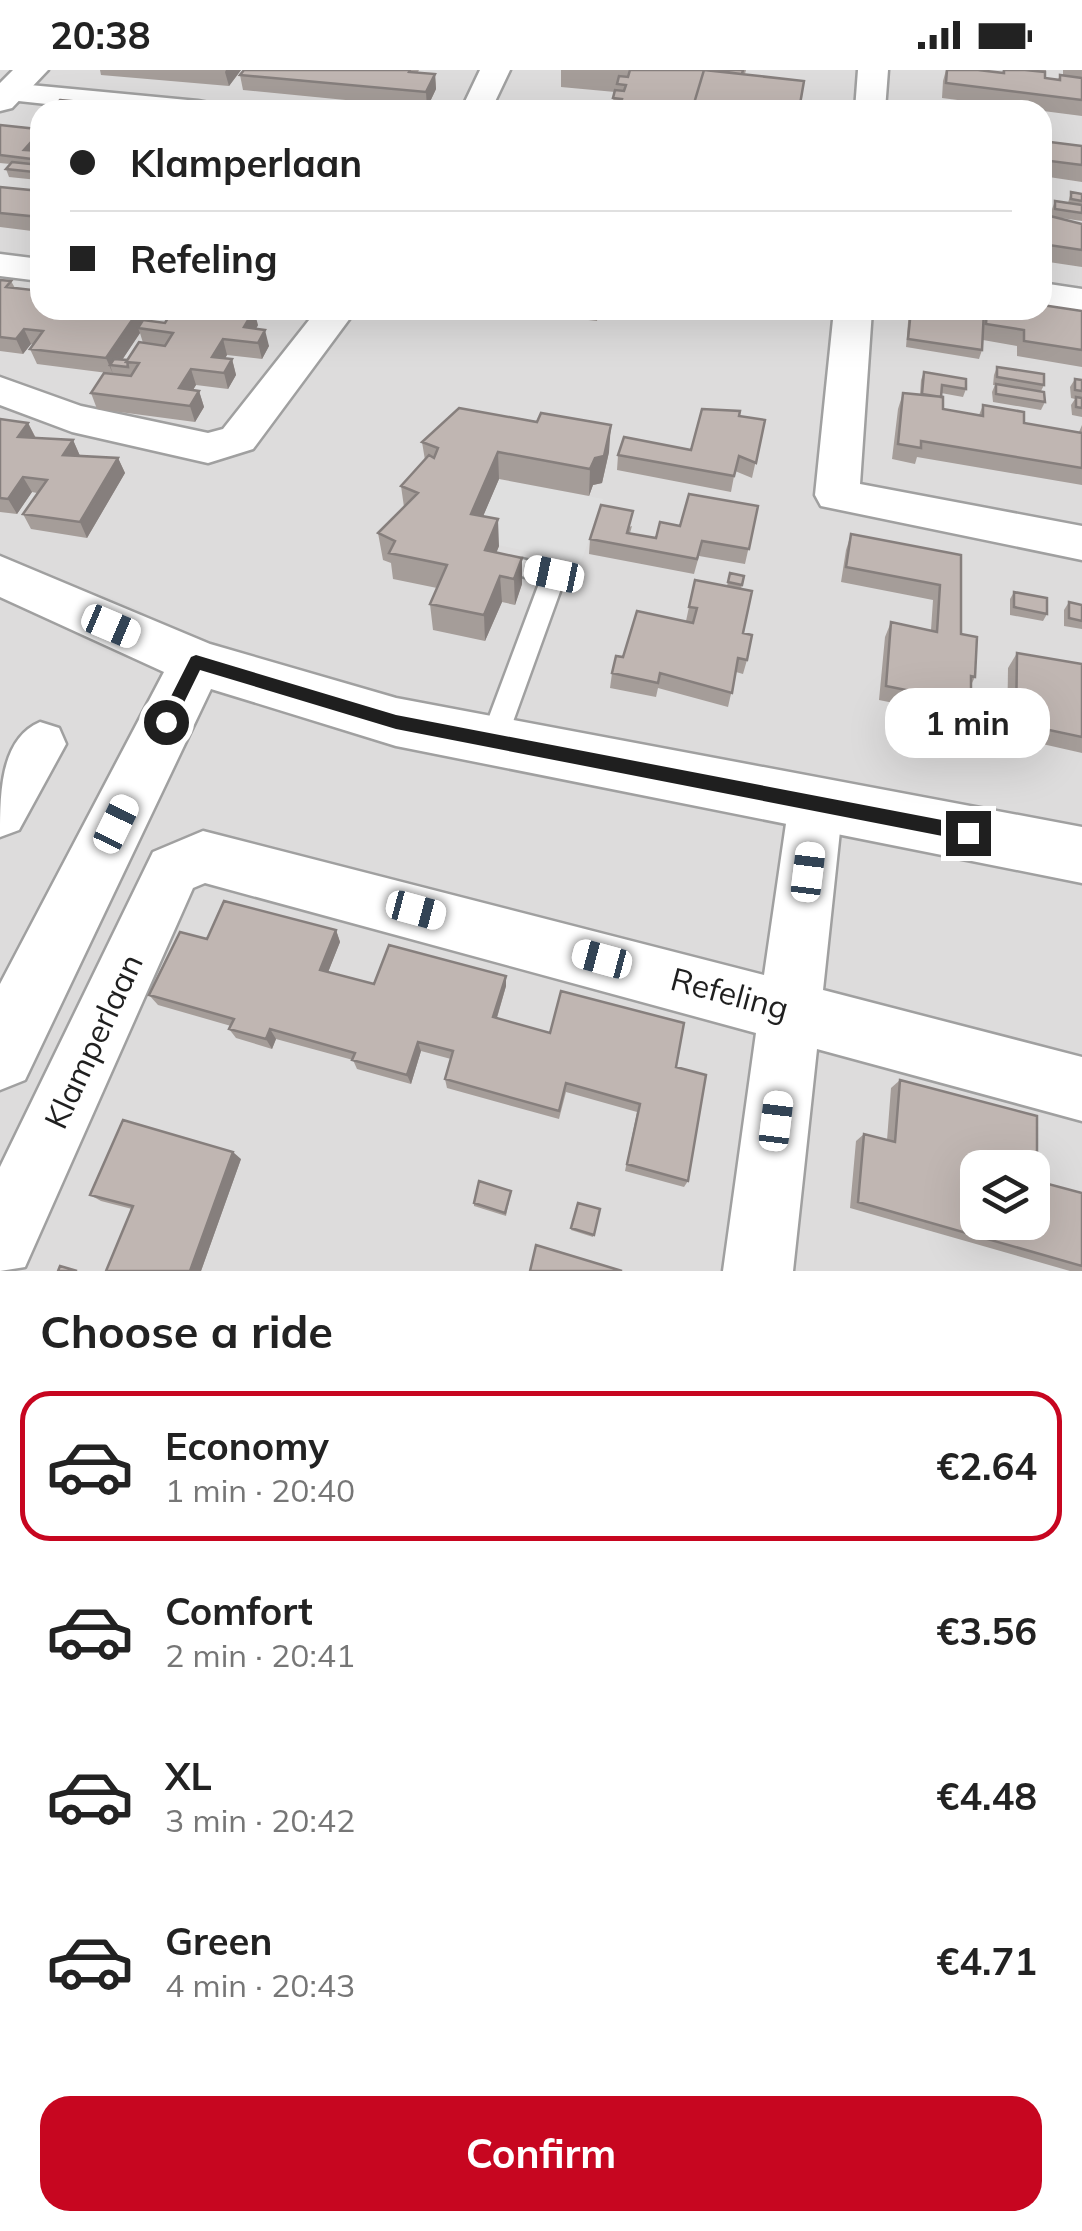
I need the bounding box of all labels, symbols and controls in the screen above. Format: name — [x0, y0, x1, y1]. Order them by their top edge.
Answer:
text: 20:38 — [50, 11, 151, 59]
text: Klamperlaan — [130, 139, 362, 187]
text: Refeling — [130, 235, 278, 283]
car — [522, 553, 586, 595]
car — [78, 600, 144, 652]
callout: 1 min — [886, 688, 1050, 758]
route start — [144, 700, 189, 745]
text: 1 min — [925, 703, 1010, 743]
car — [89, 790, 143, 858]
route end — [946, 811, 991, 856]
car — [789, 840, 827, 904]
car — [383, 888, 449, 932]
car — [569, 937, 635, 981]
street label: Klamperlaan — [35, 947, 151, 1135]
street label: Refeling — [667, 958, 793, 1028]
car — [757, 1089, 795, 1153]
map controls — [960, 1150, 1050, 1240]
button: layers — [960, 1150, 1050, 1240]
text: Choose a ride — [40, 1303, 333, 1359]
icon: car — [45, 1421, 135, 1511]
text: Economy — [165, 1422, 329, 1470]
text: €2.64 — [936, 1442, 1037, 1490]
text: 1 min · 20:40 — [165, 1470, 355, 1510]
icon: car — [45, 1586, 135, 1676]
text: Comfort — [165, 1587, 313, 1635]
text: €3.56 — [936, 1607, 1037, 1655]
text: 2 min · 20:41 — [165, 1635, 355, 1675]
icon: car — [45, 1751, 135, 1841]
text: XL — [165, 1752, 212, 1800]
text: €4.48 — [936, 1772, 1037, 1820]
text: 3 min · 20:42 — [165, 1800, 355, 1840]
icon: car — [45, 1916, 135, 2006]
text: Green — [165, 1917, 272, 1965]
text: €4.71 — [936, 1937, 1037, 1985]
text: 4 min · 20:43 — [165, 1965, 355, 2005]
button: Confirm — [40, 2096, 1042, 2211]

